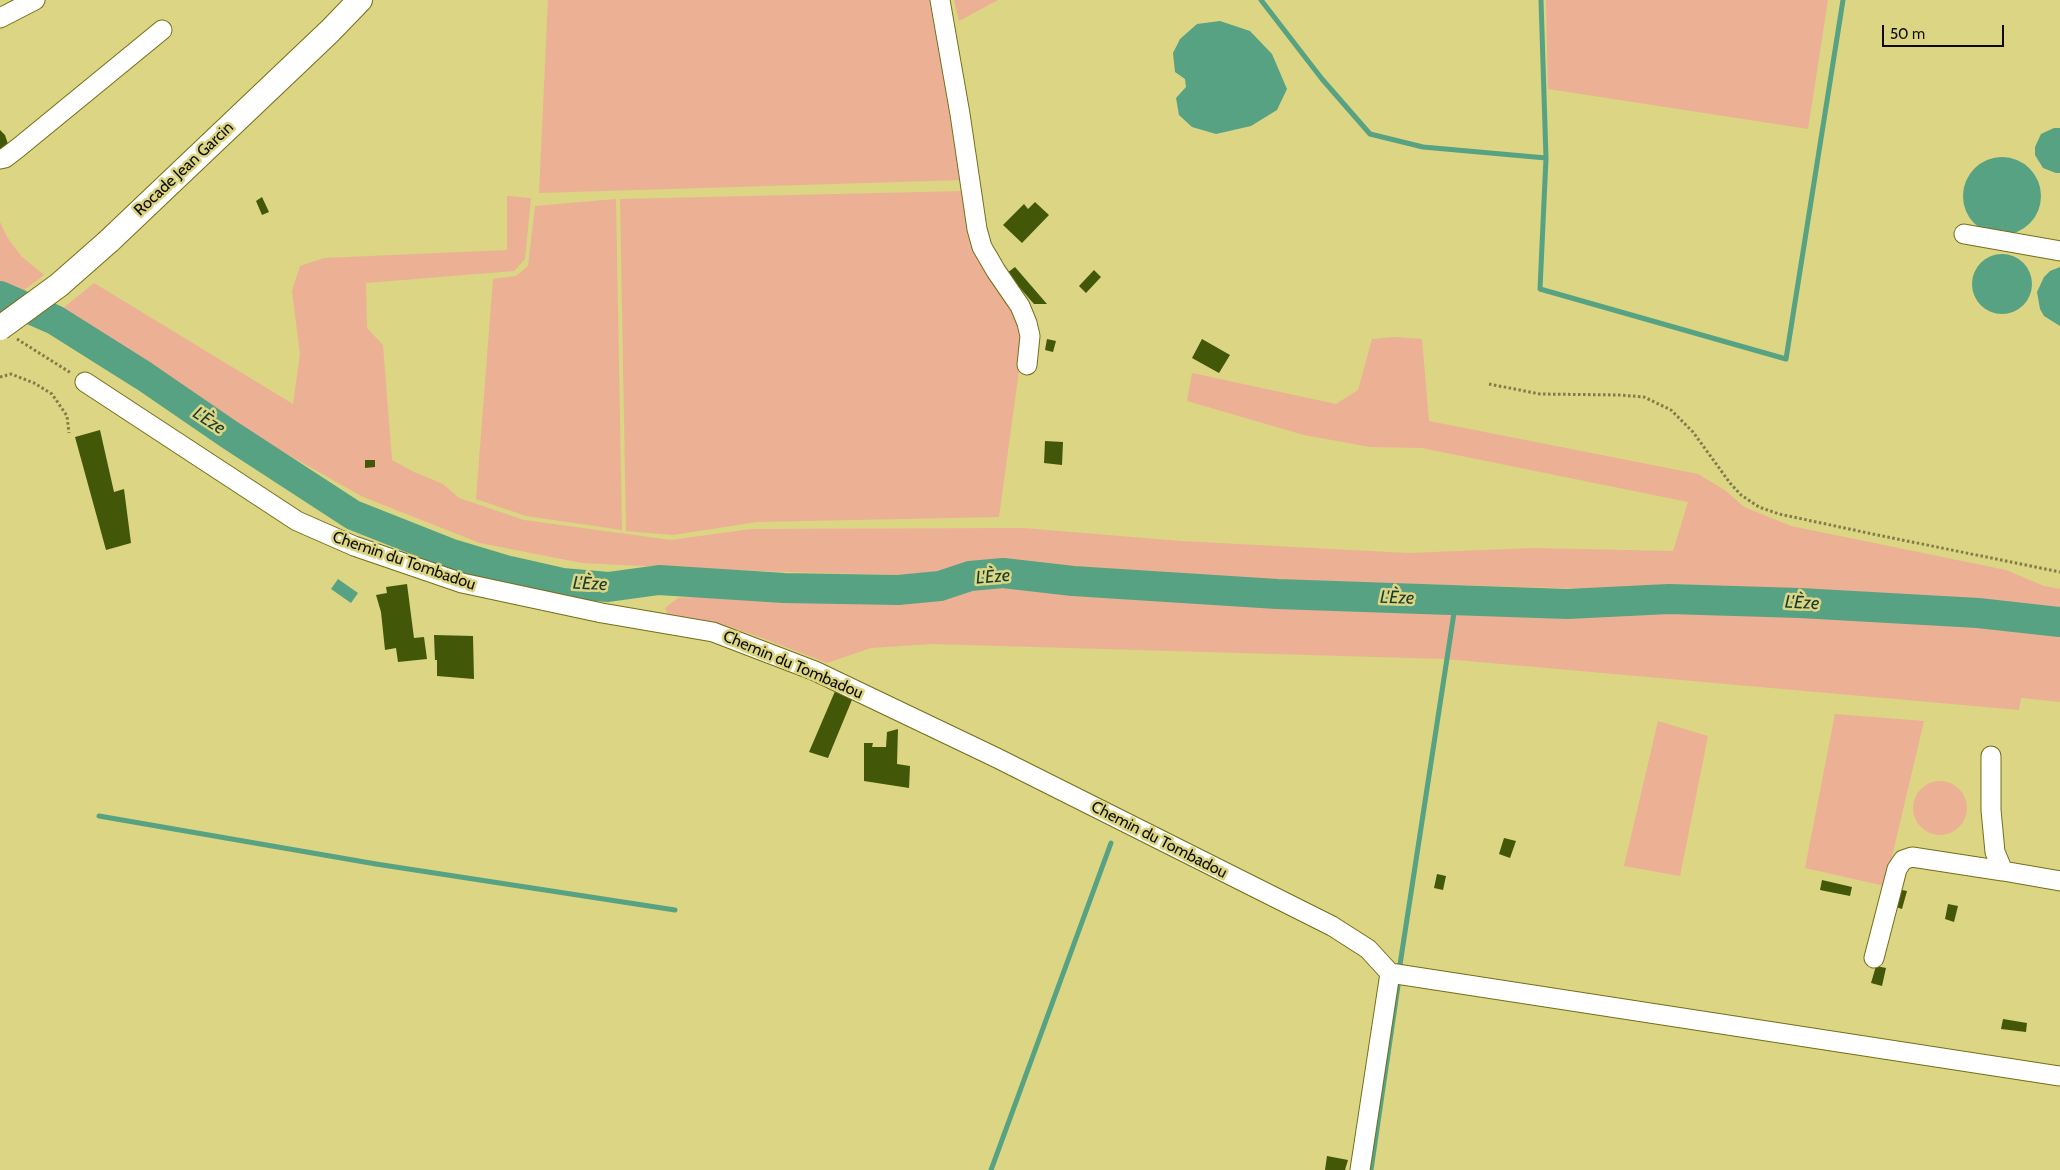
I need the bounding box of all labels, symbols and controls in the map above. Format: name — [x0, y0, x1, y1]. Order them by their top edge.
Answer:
scale bar — [1885, 15, 2008, 47]
text: 50 m — [1890, 25, 1925, 43]
street label: Rocade Jean Garcin — [130, 118, 238, 220]
water label: L'Èze — [189, 403, 229, 439]
street label: Chemin du Tombadou — [330, 527, 478, 595]
water label: L'Èze — [975, 565, 1011, 589]
water label: L'Èze — [572, 572, 608, 596]
water label: L'Èze — [1379, 587, 1415, 609]
water label: L'Èze — [1784, 591, 1820, 615]
street label: Chemin du Tombadou — [720, 627, 866, 703]
street label: Chemin du Tombadou — [1088, 797, 1230, 883]

